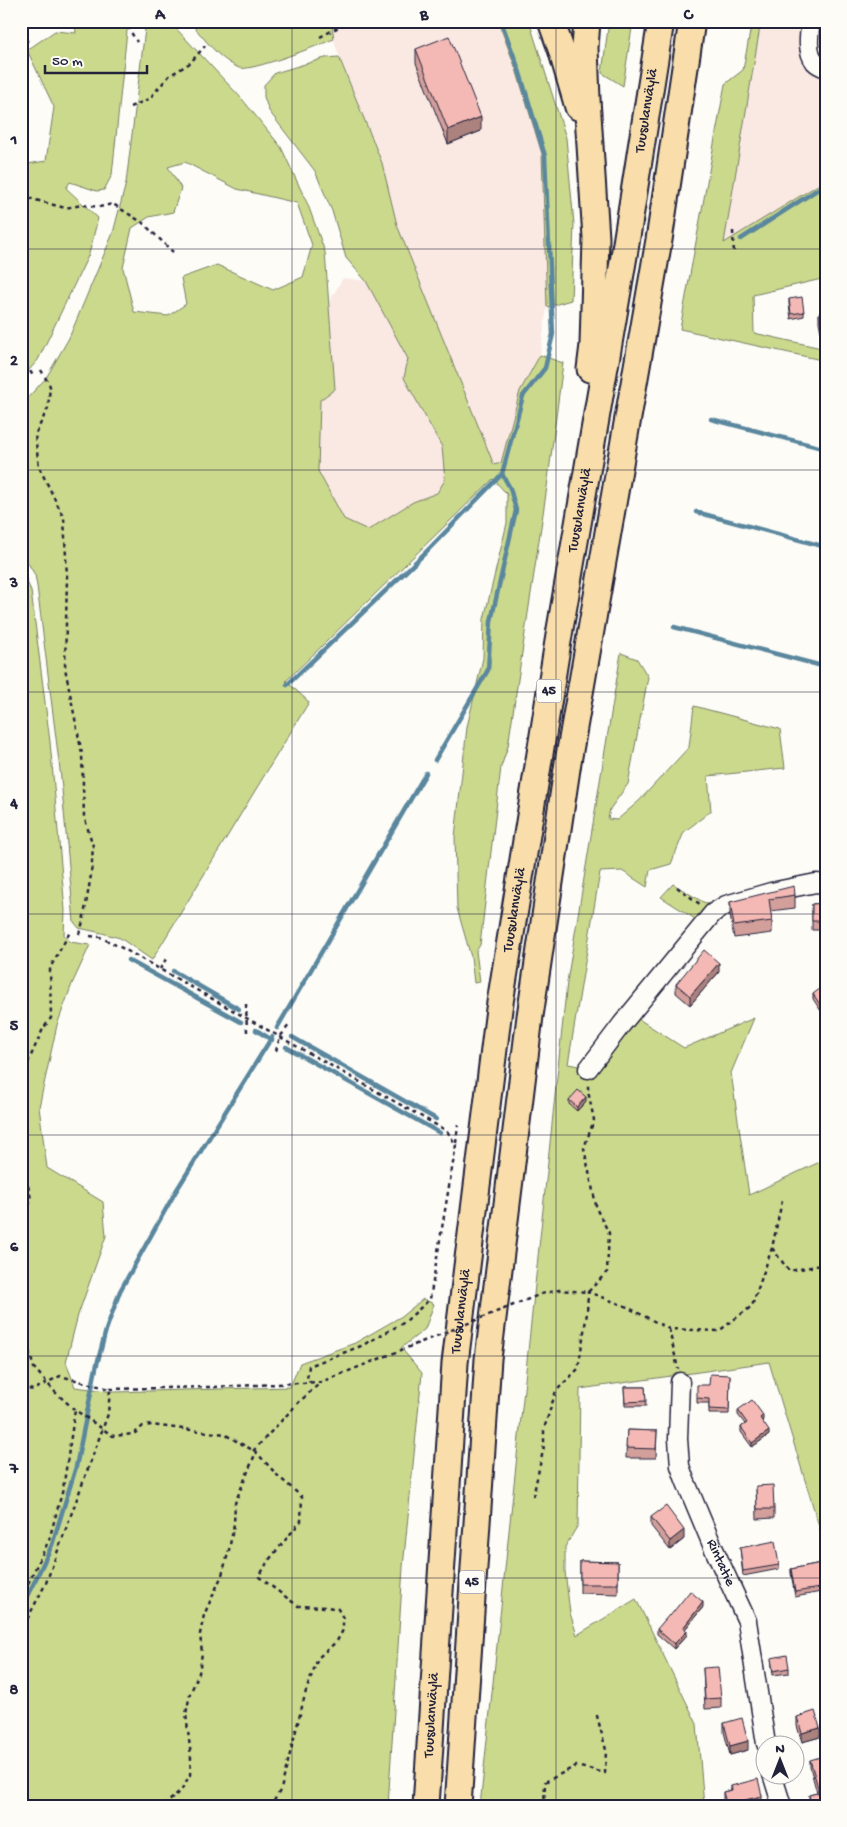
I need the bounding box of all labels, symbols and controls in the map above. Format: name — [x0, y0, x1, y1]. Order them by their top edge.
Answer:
text: A — [154, 7, 166, 26]
text: B — [419, 7, 429, 26]
text: C — [683, 7, 694, 26]
scale bar — [45, 42, 148, 74]
text: 50 m — [52, 53, 83, 71]
street label: Tuusulanväylä — [631, 67, 662, 155]
text: 1 — [10, 132, 17, 151]
text: 2 — [10, 353, 18, 372]
street label: Tuusulanväylä — [564, 466, 597, 555]
text: 3 — [9, 575, 18, 594]
road number: 45 — [536, 679, 562, 702]
text: 4 — [9, 796, 18, 815]
street label: Tuusulanväylä — [499, 866, 531, 954]
text: 5 — [10, 1018, 19, 1037]
text: 6 — [10, 1239, 19, 1258]
street label: Tuusulanväylä — [447, 1267, 476, 1356]
text: 7 — [9, 1461, 19, 1480]
street label: Rintatie — [702, 1537, 739, 1589]
road number: 45 — [460, 1570, 484, 1594]
street label: Tuusulanväylä — [420, 1671, 444, 1759]
text: 8 — [10, 1682, 19, 1701]
north arrow — [754, 1734, 804, 1784]
text: N — [775, 1741, 785, 1758]

